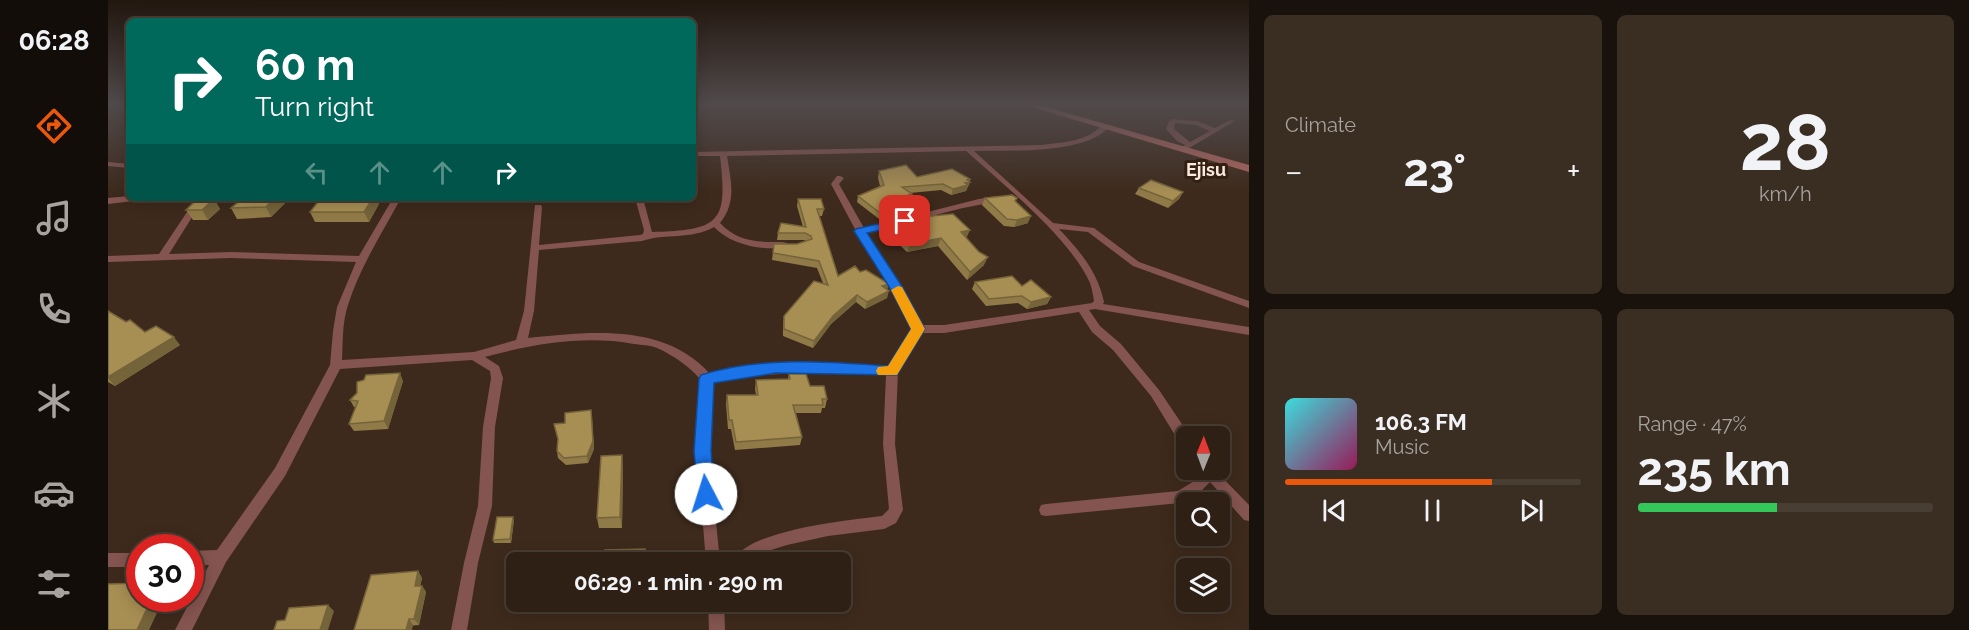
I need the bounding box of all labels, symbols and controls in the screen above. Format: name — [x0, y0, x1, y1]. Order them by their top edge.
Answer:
text: 06:28 — [18, 25, 90, 56]
text: 60 m — [255, 41, 355, 90]
icon: right — [156, 42, 234, 120]
text: Turn right — [255, 91, 374, 122]
text: 28 — [1740, 97, 1831, 188]
icon: directions — [33, 105, 75, 147]
text: Climate — [1285, 113, 1356, 137]
text: 23° — [1404, 144, 1466, 197]
text: − — [1285, 152, 1303, 191]
text: + — [1567, 152, 1581, 191]
icon: left — [300, 156, 333, 189]
icon: ahead — [363, 156, 396, 189]
icon: ahead — [426, 156, 459, 189]
icon: right — [489, 156, 522, 189]
district label: Ejisu — [1186, 159, 1226, 180]
text: km/h — [1759, 182, 1812, 206]
pin — [879, 195, 930, 246]
icon: music — [33, 197, 75, 239]
icon: arrive — [888, 204, 921, 237]
icon: phone — [33, 288, 75, 330]
icon: climate — [33, 380, 75, 422]
text: 106.3 FM — [1375, 409, 1467, 435]
text: Range · 47% — [1638, 412, 1747, 436]
north arrow — [1176, 426, 1230, 480]
map controls — [1176, 426, 1230, 612]
text: Music — [1375, 435, 1429, 459]
text: 235 km — [1638, 443, 1791, 496]
position arrow — [674, 462, 738, 526]
icon: car — [33, 472, 75, 514]
button: search — [1176, 492, 1230, 546]
icon: previous — [1318, 494, 1351, 527]
icon: pause — [1416, 494, 1449, 527]
icon: next — [1515, 494, 1548, 527]
speed limit sign: 30 — [126, 534, 204, 612]
button: layers — [1176, 558, 1230, 612]
icon: filters — [33, 563, 75, 605]
text: 06:29 · 1 min · 290 m — [574, 569, 783, 595]

